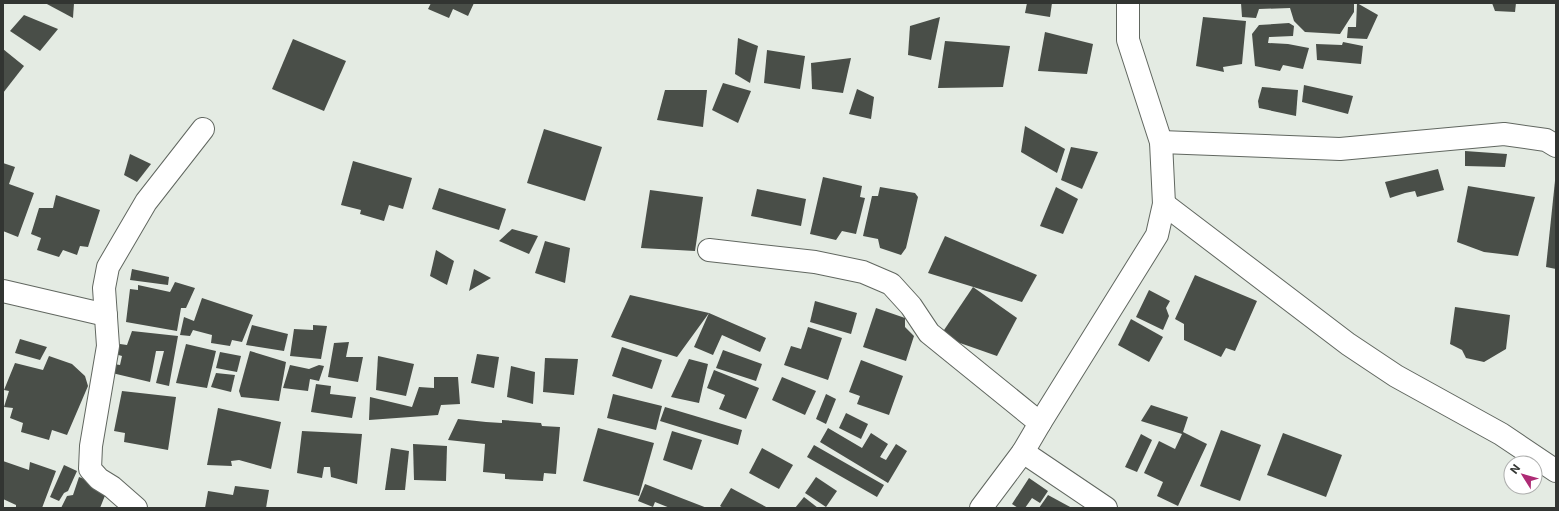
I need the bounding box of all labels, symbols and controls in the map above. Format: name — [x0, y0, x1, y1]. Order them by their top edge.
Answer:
north arrow — [1503, 455, 1543, 495]
text: N — [1507, 461, 1523, 477]

